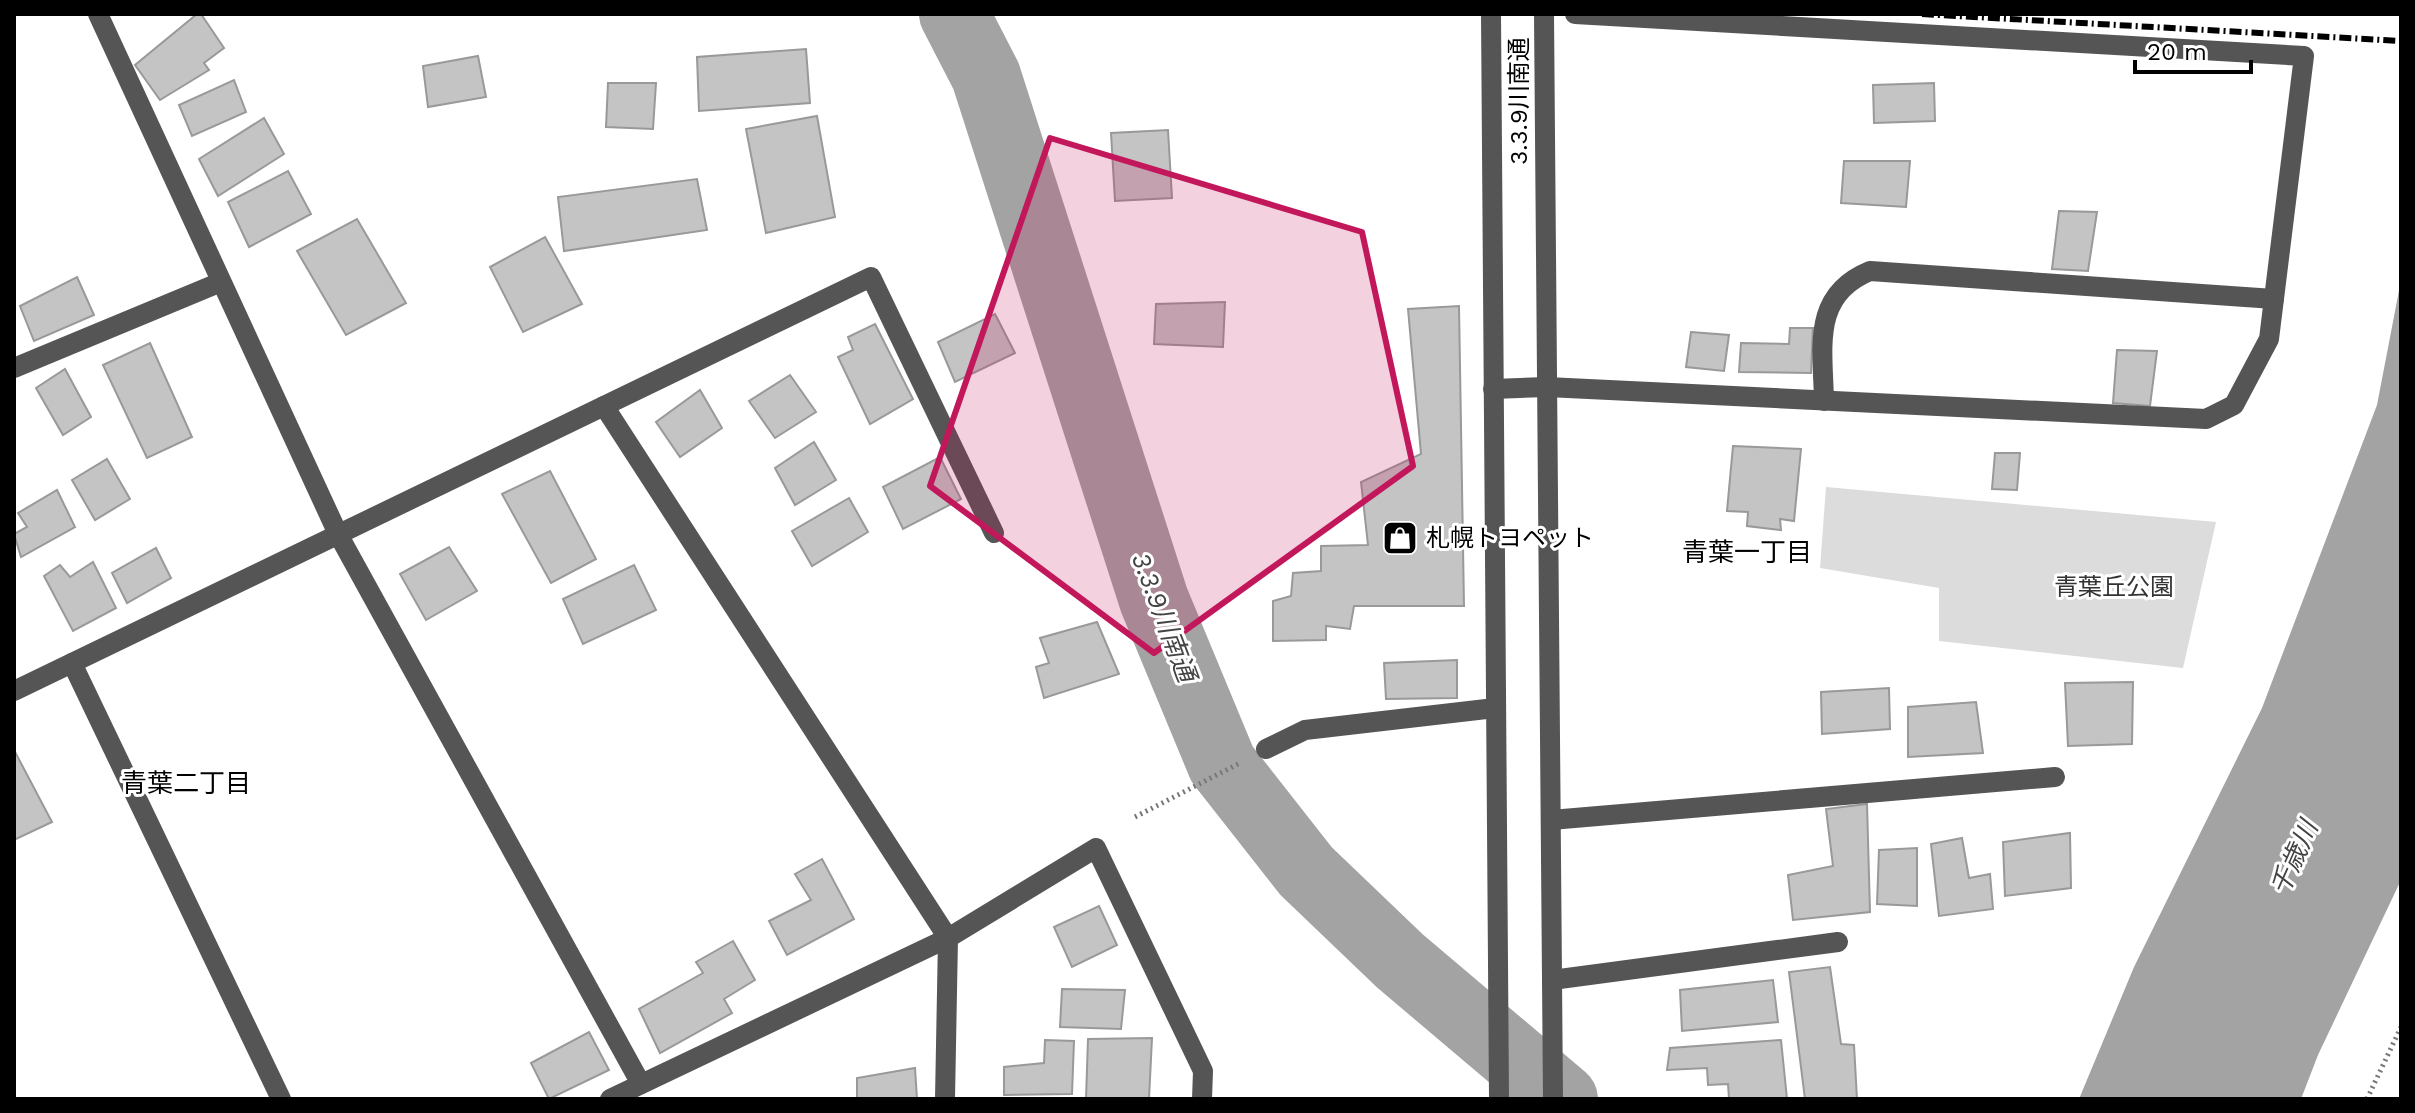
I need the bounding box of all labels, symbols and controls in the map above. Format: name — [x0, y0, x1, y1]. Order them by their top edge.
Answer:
scale bar — [2135, 24, 2251, 74]
street label: 3.3.9川南通 — [1505, 37, 1533, 165]
text: 20 m — [2147, 38, 2207, 66]
shop icon: 札幌トヨペット — [1381, 519, 1419, 557]
place label: 札幌トヨペット — [1426, 524, 1594, 552]
district label: 青葉一丁目 — [1682, 537, 1812, 567]
water label: 3.3.9川南通 — [1126, 548, 1203, 688]
park label: 青葉丘公園 — [2054, 573, 2174, 601]
district label: 青葉二丁目 — [121, 768, 251, 798]
water label: 千歳川 — [2264, 814, 2325, 900]

